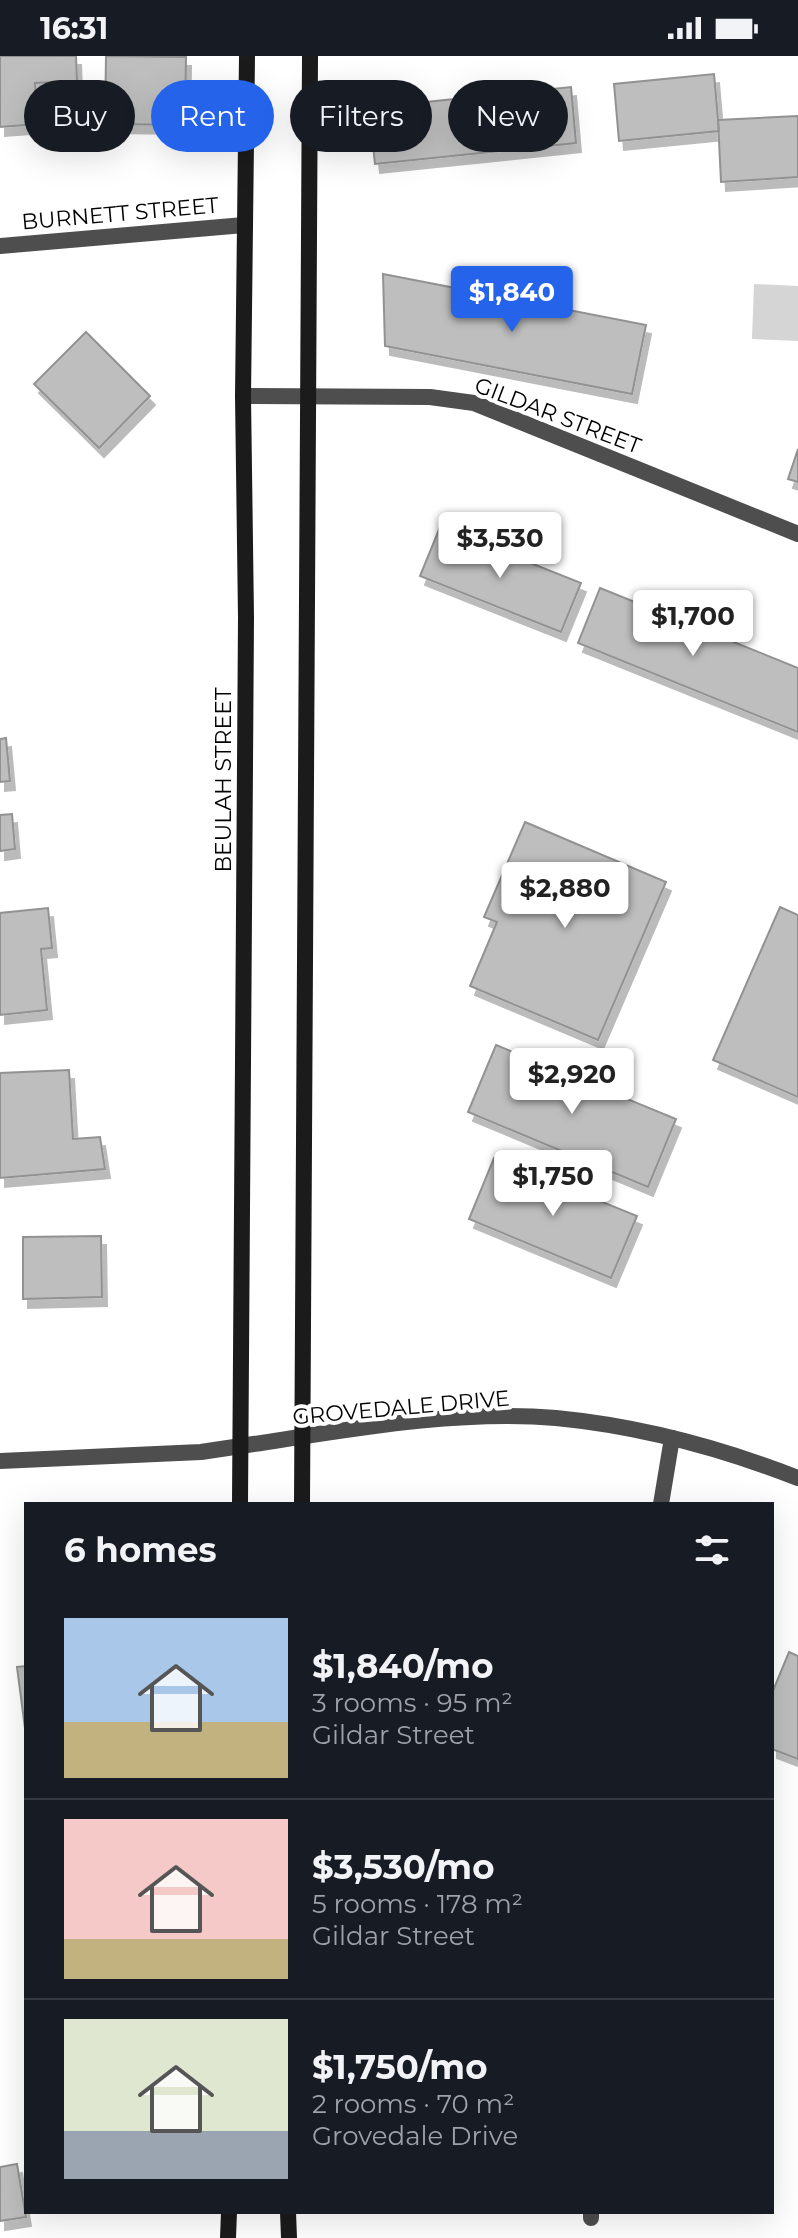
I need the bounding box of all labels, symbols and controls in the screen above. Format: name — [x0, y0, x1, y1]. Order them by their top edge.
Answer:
text: 16:31 — [40, 10, 108, 47]
chip: Buy — [24, 80, 135, 152]
chip: Rent — [151, 80, 274, 152]
chip: Filters — [290, 80, 432, 152]
chip: New — [448, 80, 568, 152]
street label: BURNETT STREET — [20, 191, 220, 236]
pin: $1,840 — [447, 266, 577, 334]
text: $1,840 — [469, 276, 555, 308]
street label: GILDAR STREET — [471, 371, 645, 460]
pin: $3,530 — [435, 512, 565, 580]
text: $3,530 — [456, 522, 544, 554]
pin: $1,700 — [628, 590, 758, 658]
text: $1,700 — [651, 600, 735, 632]
street label: BEULAH STREET — [210, 687, 237, 873]
pin: $2,880 — [500, 862, 630, 930]
text: $2,880 — [519, 872, 611, 904]
pin: $2,920 — [507, 1048, 637, 1116]
text: $2,920 — [528, 1058, 616, 1090]
pin: $1,750 — [488, 1150, 618, 1218]
text: $1,750 — [512, 1160, 594, 1192]
street label: GROVEDALE DRIVE — [291, 1385, 511, 1430]
icon: filters — [690, 1528, 734, 1572]
text: 6 homes — [64, 1529, 217, 1571]
text: $1,840/mo — [312, 1645, 493, 1687]
icon: home — [128, 1650, 224, 1746]
text: 3 rooms · 95 m² — [312, 1687, 513, 1719]
text: Gildar Street — [312, 1719, 475, 1751]
text: $3,530/mo — [312, 1846, 494, 1888]
icon: home — [128, 1851, 224, 1947]
text: 5 rooms · 178 m² — [312, 1888, 523, 1920]
text: Gildar Street — [312, 1920, 475, 1952]
text: $1,750/mo — [312, 2046, 487, 2088]
icon: home — [128, 2051, 224, 2147]
text: 2 rooms · 70 m² — [312, 2088, 514, 2120]
text: Grovedale Drive — [312, 2120, 518, 2152]

